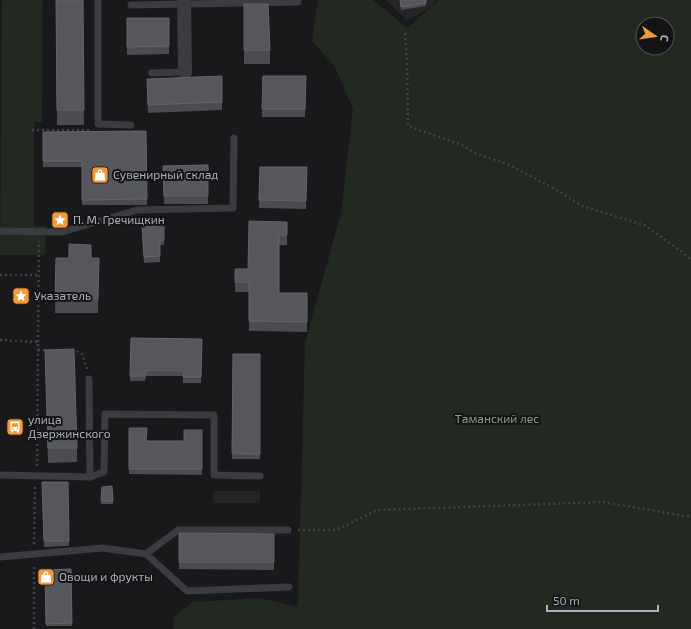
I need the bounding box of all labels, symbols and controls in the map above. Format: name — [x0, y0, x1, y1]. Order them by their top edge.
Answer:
north arrow — [635, 16, 675, 56]
text: С — [658, 34, 672, 43]
shop icon: Сувенирный склад — [90, 165, 110, 185]
place label: Сувенирный склад — [113, 167, 218, 182]
place icon: П. М. Гречищкин — [50, 210, 70, 230]
place label: П. М. Гречищкин — [73, 212, 165, 226]
place icon: Указатель — [11, 286, 31, 306]
place label: Указатель — [34, 288, 91, 302]
park label: Таманский лес — [455, 411, 539, 425]
place label: улица Дзержинского — [28, 412, 111, 440]
bus stop icon: улица Дзержинского — [5, 417, 25, 437]
shop icon: Овощи и фрукты — [36, 567, 56, 587]
place label: Овощи и фрукты — [59, 569, 153, 584]
scale bar — [547, 587, 658, 613]
text: 50 m — [553, 593, 580, 607]

